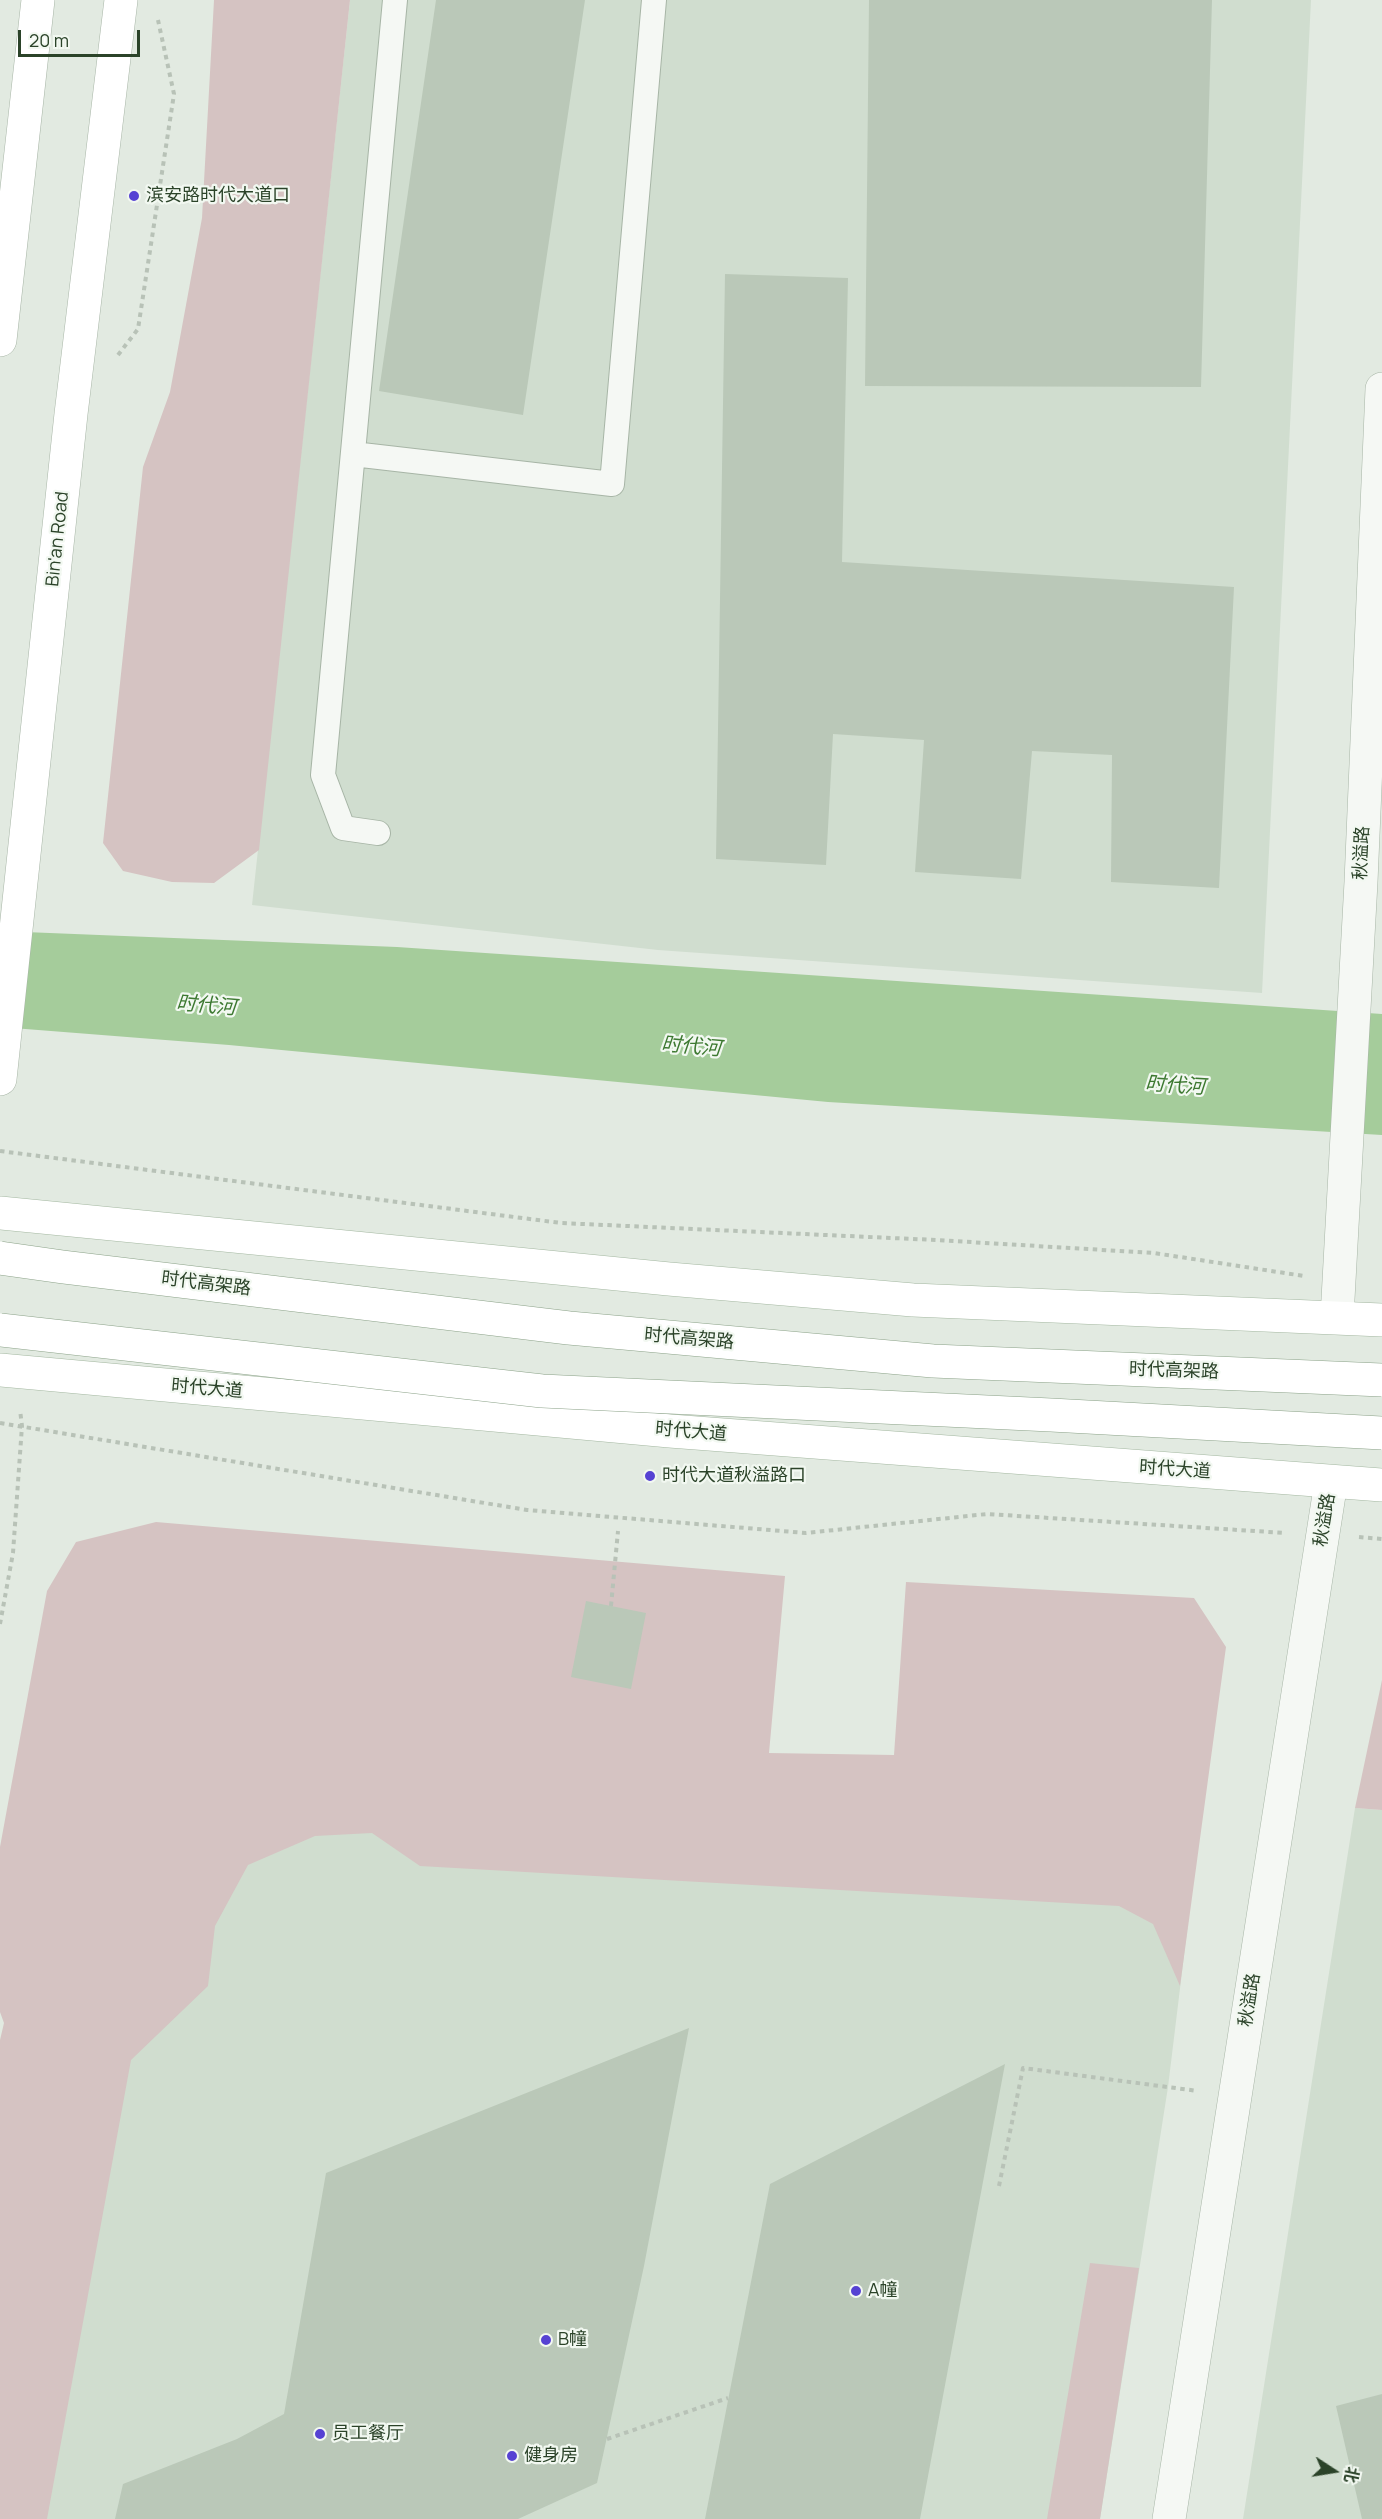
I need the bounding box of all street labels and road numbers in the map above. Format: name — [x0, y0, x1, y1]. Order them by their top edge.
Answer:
street label: Bin'an Road — [42, 490, 74, 588]
street label: 秋溢路 — [1350, 825, 1374, 881]
street label: 时代高架路 — [160, 1268, 252, 1300]
street label: 时代高架路 — [643, 1324, 735, 1354]
street label: 时代高架路 — [1129, 1359, 1219, 1383]
street label: 时代大道 — [170, 1375, 244, 1403]
street label: 时代大道 — [654, 1418, 728, 1446]
street label: 时代大道 — [1138, 1457, 1212, 1483]
street label: 秋溢路 — [1310, 1492, 1340, 1548]
street label: 秋溢路 — [1235, 1972, 1265, 2028]

